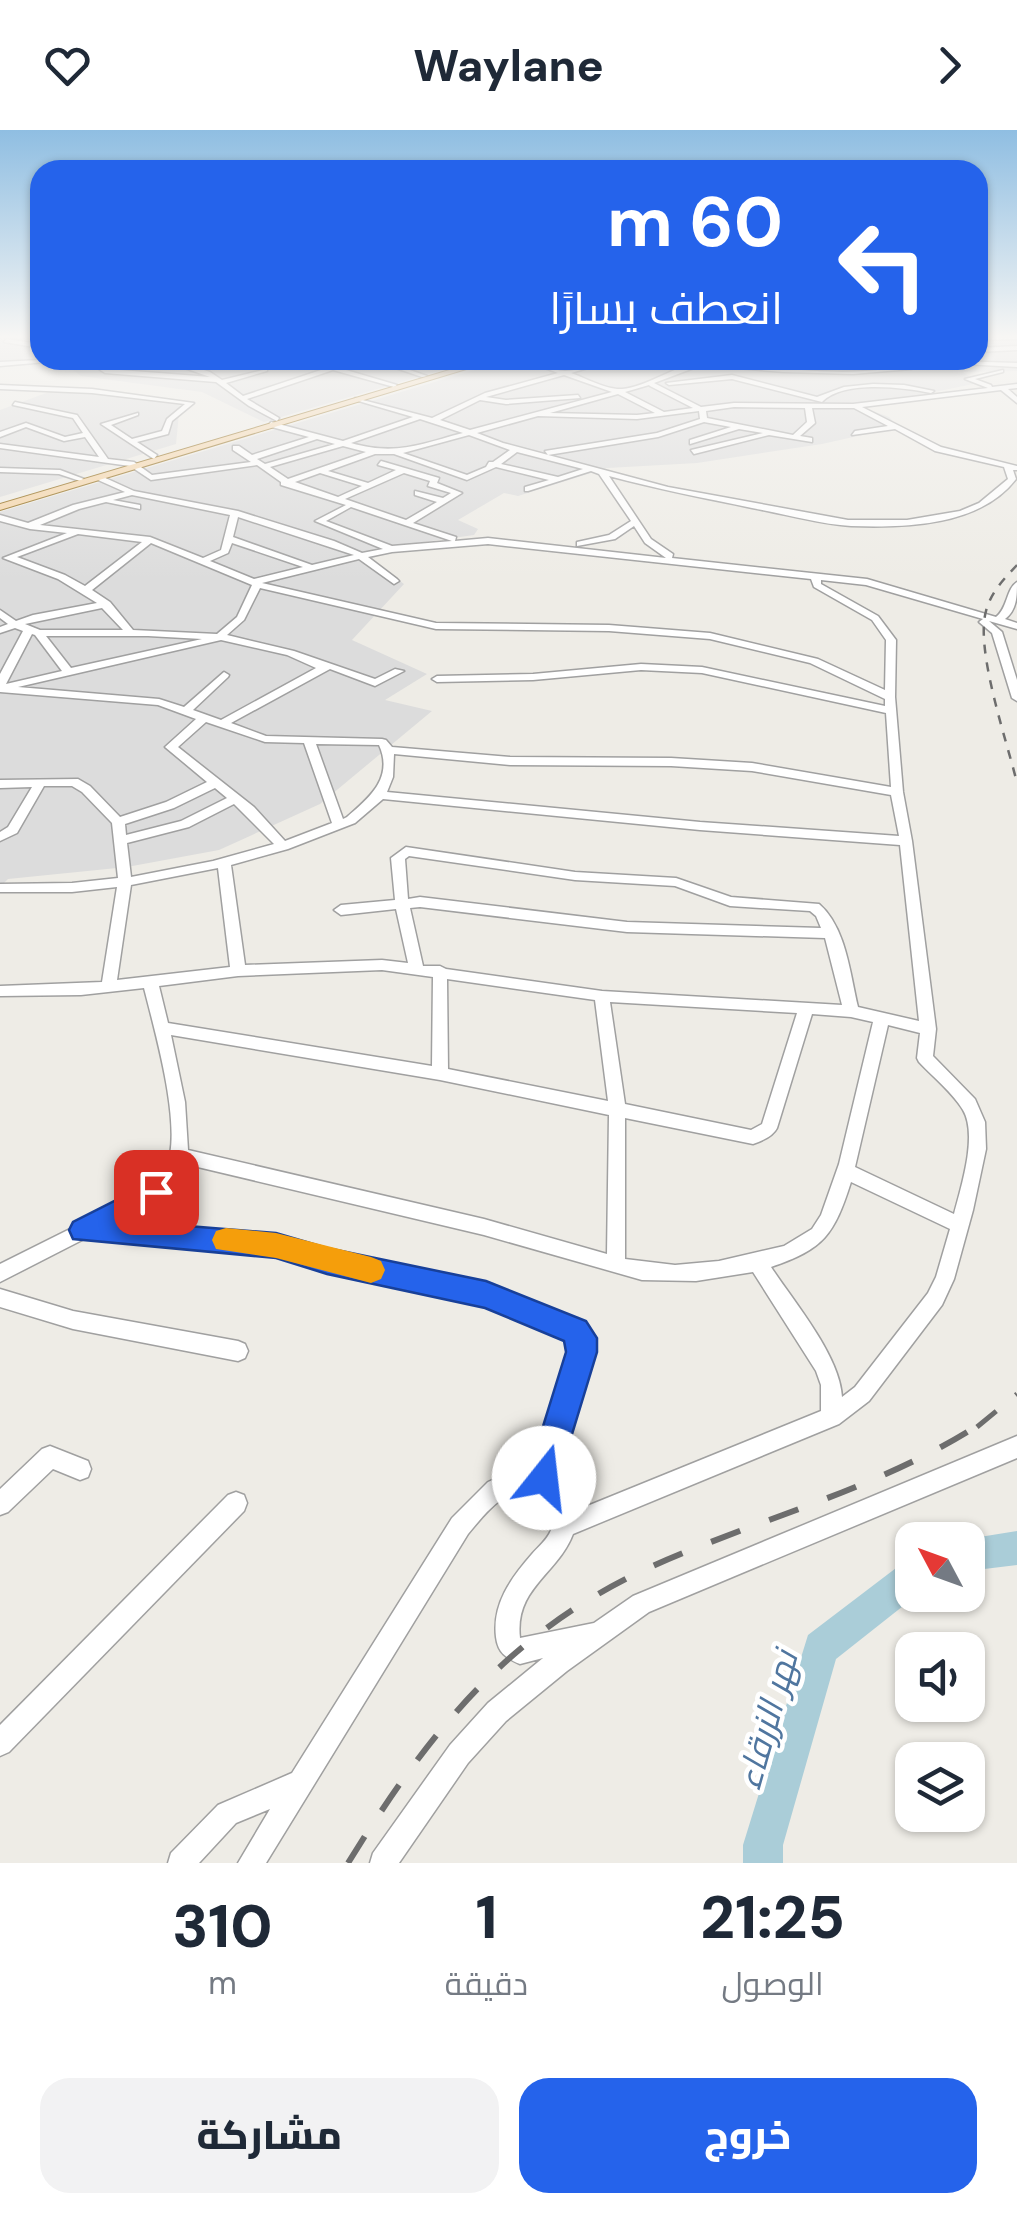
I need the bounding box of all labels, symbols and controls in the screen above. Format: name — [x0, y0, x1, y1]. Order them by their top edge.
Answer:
text: Waylane — [413, 36, 604, 95]
icon: heart — [40, 38, 95, 93]
icon: forward — [922, 38, 977, 93]
text: 60 m — [607, 177, 783, 268]
icon: left — [818, 200, 948, 330]
text: انعطف يسارًا — [549, 279, 783, 338]
pin — [114, 1150, 199, 1235]
icon: arrive — [129, 1165, 184, 1220]
position arrow — [492, 1426, 596, 1530]
north arrow — [895, 1522, 985, 1612]
map controls — [895, 1522, 985, 1832]
button: sound — [895, 1632, 985, 1722]
water label: نهر الزرقاء — [725, 1642, 810, 1795]
button: layers — [895, 1742, 985, 1832]
text: 1 — [475, 1878, 498, 1957]
text: 21:25 — [700, 1878, 845, 1957]
text: 310 — [172, 1887, 273, 1966]
text: m — [208, 1962, 237, 2004]
text: دقيقة — [445, 1963, 528, 2005]
text: الوصول — [722, 1963, 824, 2005]
button: مشاركة — [40, 2078, 499, 2193]
button: خروج — [519, 2078, 977, 2193]

